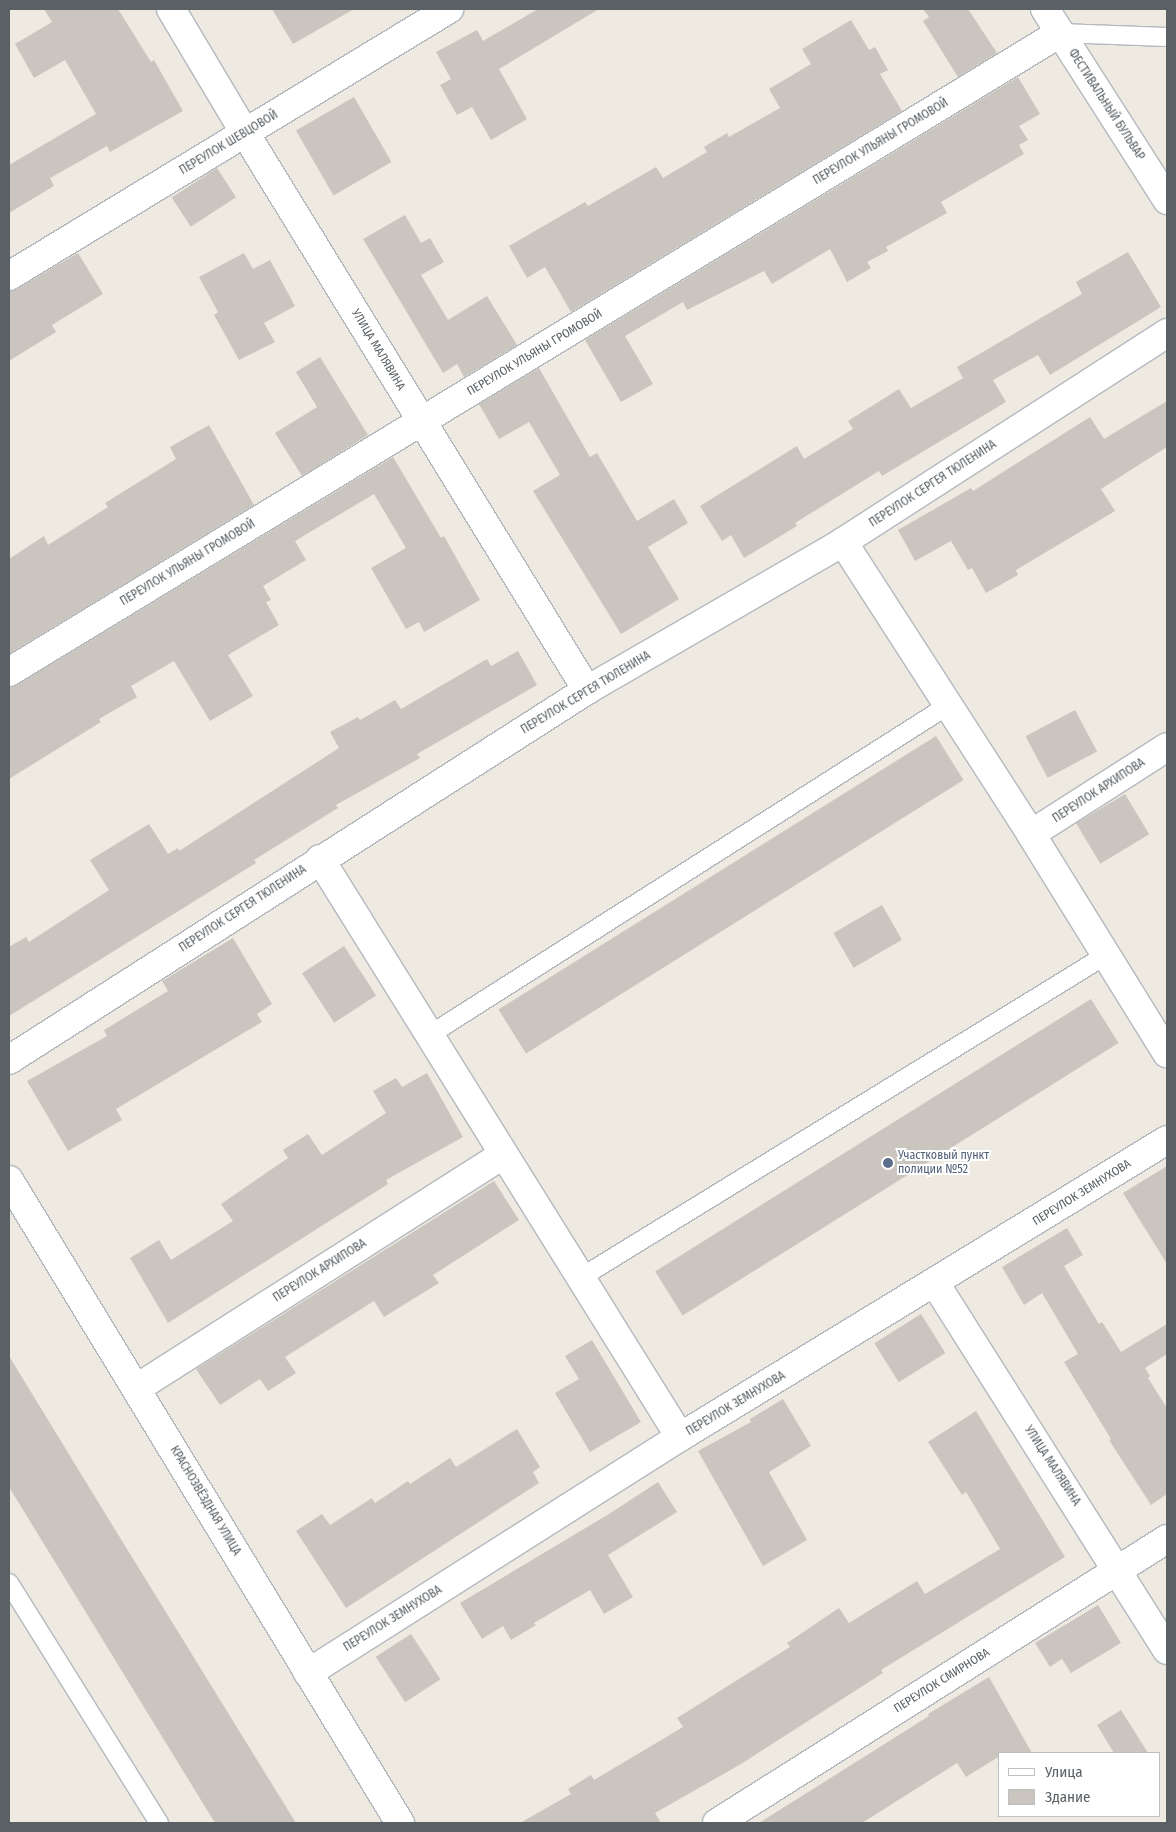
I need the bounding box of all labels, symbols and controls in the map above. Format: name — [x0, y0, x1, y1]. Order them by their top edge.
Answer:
street label: ФЕСТИВАЛЬНЫЙ БУЛЬВАР — [1065, 47, 1147, 163]
street label: ПЕРЕУЛОК УЛЬЯНЫ ГРОМОВОЙ — [811, 96, 951, 188]
street label: ПЕРЕУЛОК ШЕВЦОВОЙ — [177, 108, 281, 178]
street label: УЛИЦА МАЛЯВИНА — [348, 307, 408, 393]
street label: ПЕРЕУЛОК УЛЬЯНЫ ГРОМОВОЙ — [465, 307, 605, 399]
street label: ПЕРЕУЛОК СЕРГЕЯ ТЮЛЕНИНА — [867, 437, 999, 531]
street label: ПЕРЕУЛОК УЛЬЯНЫ ГРОМОВОЙ — [118, 517, 258, 609]
street label: ПЕРЕУЛОК СЕРГЕЯ ТЮЛЕНИНА — [519, 649, 653, 737]
street label: ПЕРЕУЛОК АРХИПОВА — [1050, 756, 1148, 826]
street label: ПЕРЕУЛОК СЕРГЕЯ ТЮЛЕНИНА — [177, 862, 309, 956]
place label: Участковый пункт полиции №52 — [898, 1149, 989, 1177]
marker: Участковый пункт полиции №52 — [882, 1157, 894, 1169]
street label: ПЕРЕУЛОК ЗЕМНУХОВА — [1030, 1157, 1134, 1229]
street label: ПЕРЕУЛОК АРХИПОВА — [271, 1237, 369, 1305]
street label: ПЕРЕУЛОК ЗЕМНУХОВА — [684, 1369, 788, 1439]
street label: УЛИЦА МАЛЯВИНА — [1021, 1423, 1083, 1509]
street label: КРАСНОЗВЁЗДНАЯ УЛИЦА — [167, 1444, 243, 1558]
street label: ПЕРЕУЛОК ЗЕМНУХОВА — [341, 1583, 445, 1655]
street label: ПЕРЕУЛОК СМИРНОВА — [892, 1646, 992, 1716]
legend — [998, 1752, 1161, 1817]
text: Улица — [1045, 1763, 1083, 1781]
text: Здание — [1045, 1788, 1091, 1806]

